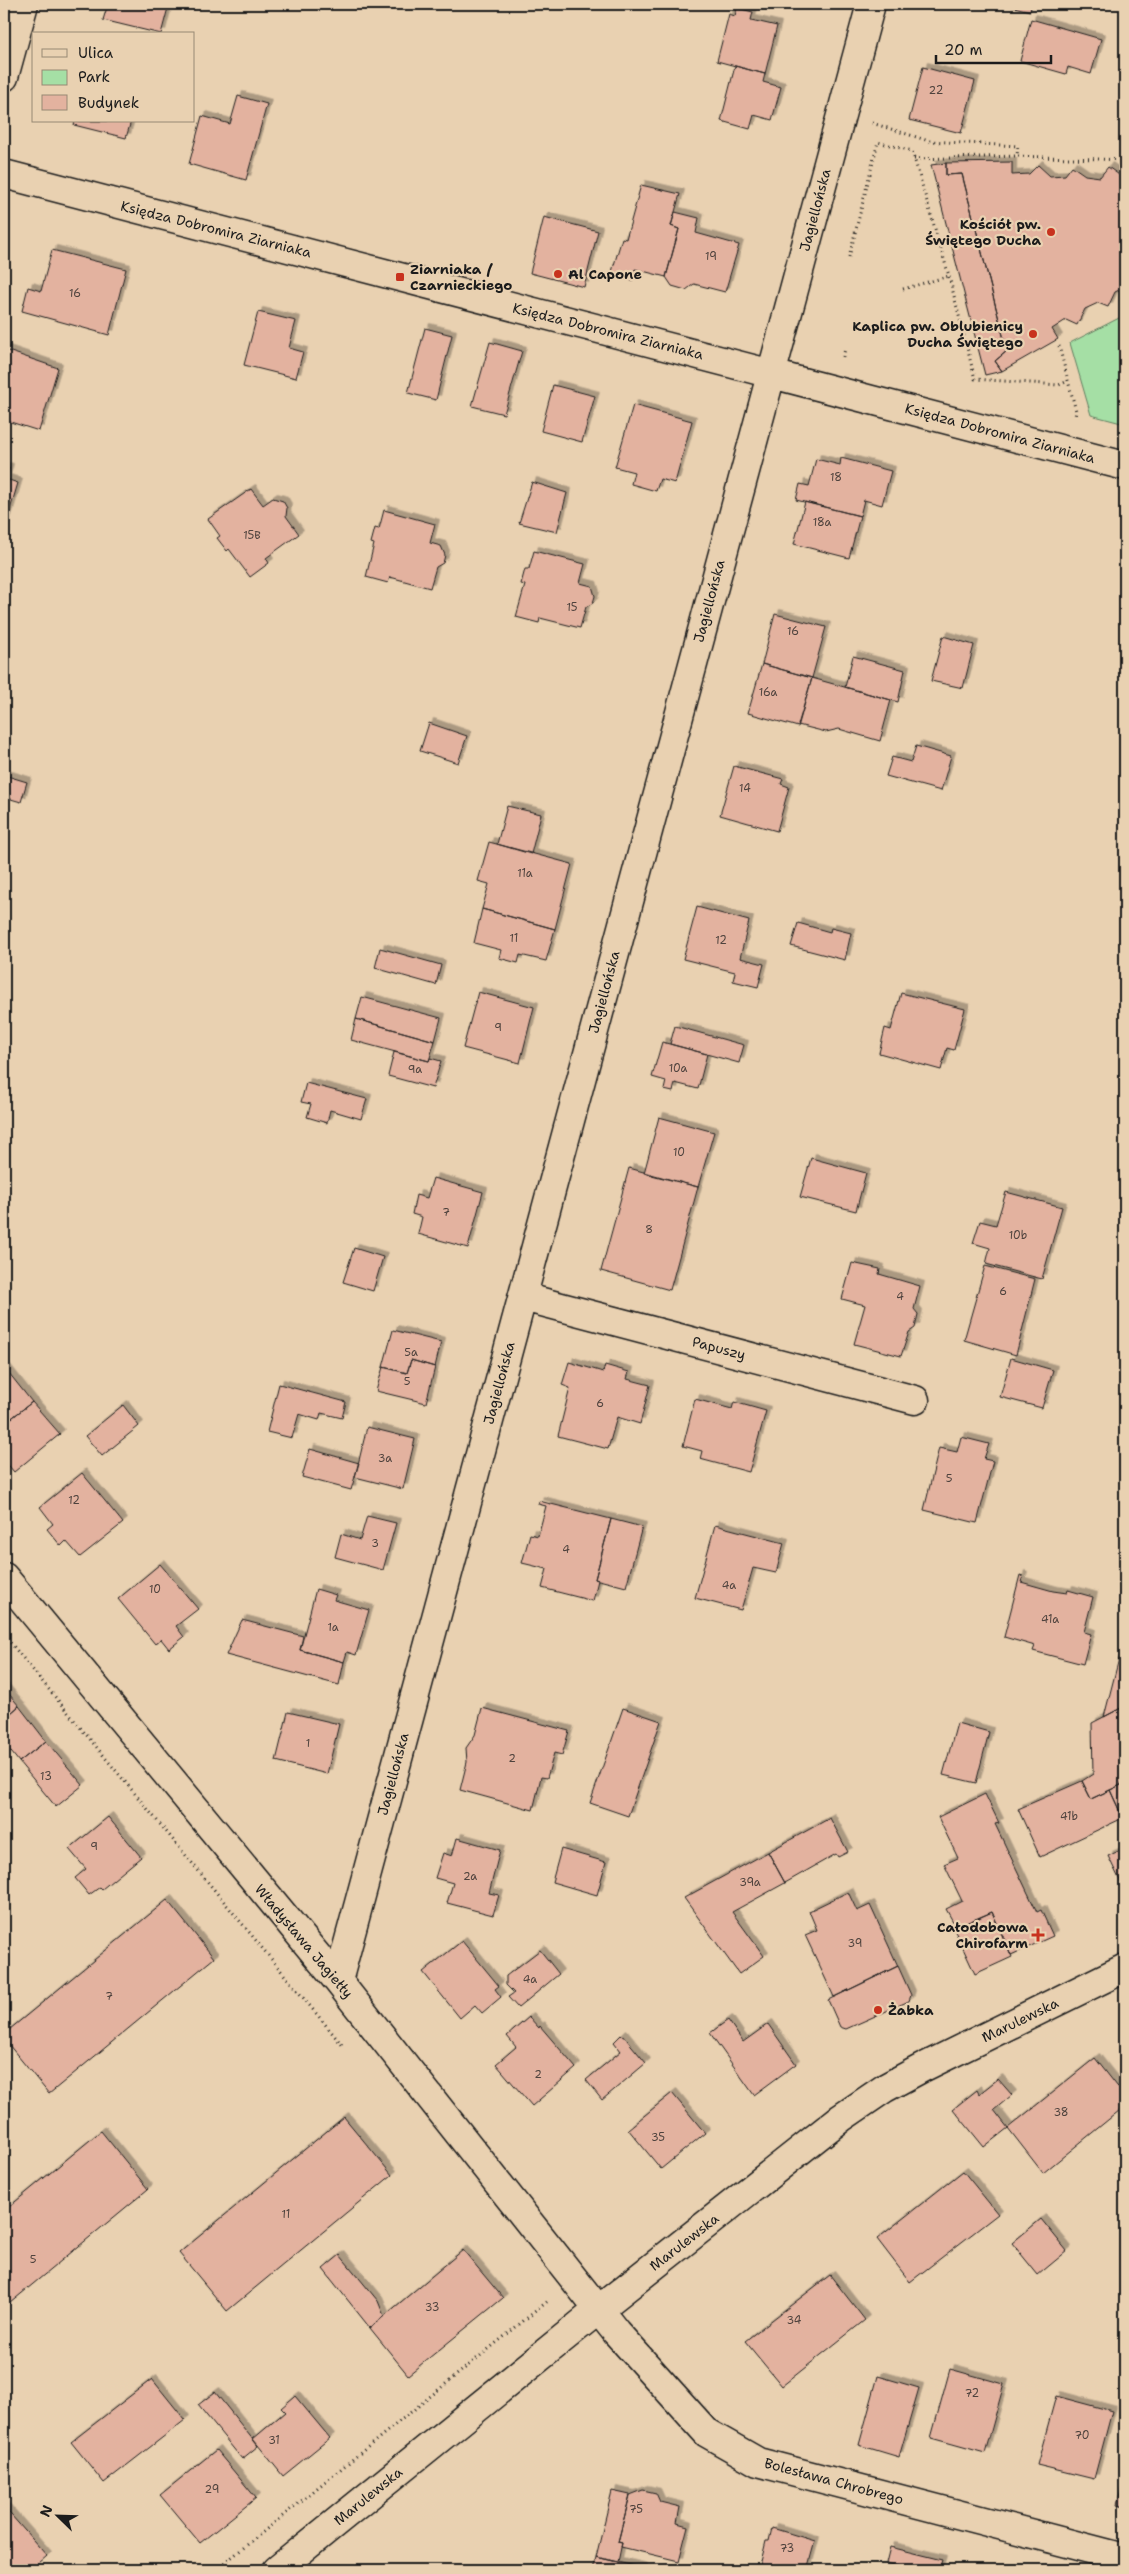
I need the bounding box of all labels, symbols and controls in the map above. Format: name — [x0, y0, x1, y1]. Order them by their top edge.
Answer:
legend — [32, 32, 195, 122]
scale bar — [936, 32, 1052, 64]
text: 20 m — [944, 40, 983, 60]
text: Ulica — [78, 43, 114, 63]
text: Park — [78, 67, 110, 87]
house number: 22 — [929, 83, 943, 98]
text: Budynek — [78, 93, 139, 113]
street label: Jagiellońska — [795, 166, 835, 253]
street label: Księdza Dobromira Ziarniaka — [119, 197, 314, 262]
place label: Kościół pw. Świętego Ducha — [925, 215, 1041, 249]
marker: Kościół pw. Świętego Ducha — [1045, 226, 1057, 238]
house number: 19 — [705, 249, 717, 264]
place label: Ziarniaka / Czarnieckiego — [410, 260, 512, 294]
place label: Al Capone — [568, 265, 642, 283]
marker: Al Capone — [552, 268, 564, 280]
marker: Ziarniaka / Czarnieckiego — [394, 271, 406, 283]
house number: 16 — [69, 286, 81, 301]
street label: Księdza Dobromira Ziarniaka — [511, 299, 706, 364]
place label: Kaplica pw. Oblubienicy Ducha Świętego — [852, 317, 1023, 351]
marker: Kaplica pw. Oblubienicy Ducha Świętego — [1027, 328, 1039, 340]
street label: Księdza Dobromira Ziarniaka — [903, 399, 1097, 467]
house number: 18 — [830, 470, 842, 485]
house number: 18a — [813, 515, 831, 530]
house number: 15B — [243, 528, 261, 543]
street label: Jagiellońska — [689, 557, 729, 644]
house number: 15 — [566, 600, 578, 615]
house number: 16 — [787, 624, 799, 639]
house number: 16a — [759, 685, 777, 700]
house number: 14 — [739, 781, 751, 796]
house number: 11a — [517, 866, 533, 881]
house number: 11 — [510, 931, 518, 946]
house number: 12 — [715, 933, 727, 948]
street label: Jagiellońska — [584, 948, 624, 1035]
house number: 9 — [494, 1020, 502, 1035]
house number: 10a — [669, 1061, 687, 1076]
house number: 9a — [408, 1062, 422, 1077]
house number: 10 — [673, 1145, 685, 1160]
house number: 7 — [442, 1205, 450, 1220]
house number: 8 — [645, 1222, 653, 1237]
house number: 10b — [1009, 1228, 1027, 1243]
house number: 6 — [999, 1284, 1007, 1299]
house number: 4 — [896, 1289, 904, 1304]
street label: Papuszy — [690, 1332, 748, 1364]
street label: Jagiellońska — [479, 1339, 519, 1426]
house number: 5a — [404, 1345, 418, 1360]
house number: 5 — [404, 1374, 411, 1389]
house number: 6 — [596, 1396, 604, 1411]
house number: 3a — [378, 1451, 392, 1466]
house number: 5 — [946, 1471, 953, 1486]
house number: 12 — [68, 1493, 80, 1508]
house number: 3 — [371, 1536, 379, 1551]
house number: 4 — [562, 1542, 570, 1557]
house number: 4a — [722, 1578, 736, 1593]
house number: 10 — [149, 1582, 161, 1597]
house number: 41a — [1041, 1612, 1059, 1627]
house number: 1a — [327, 1620, 339, 1635]
street label: Jagiellońska — [373, 1730, 413, 1817]
house number: 1 — [306, 1736, 310, 1751]
house number: 2 — [508, 1751, 516, 1766]
house number: 13 — [40, 1769, 52, 1784]
house number: 41b — [1060, 1809, 1078, 1824]
house number: 9 — [90, 1839, 98, 1854]
house number: 2a — [463, 1869, 477, 1884]
house number: 39a — [739, 1875, 761, 1890]
street label: Władysława Jagiełły — [251, 1880, 357, 2002]
place label: Całodobowa Chirofarm — [937, 1918, 1028, 1952]
marker: Całodobowa Chirofarm — [1032, 1929, 1044, 1941]
house number: 39 — [848, 1936, 862, 1951]
house number: 4a — [523, 1972, 537, 1987]
house number: 7 — [105, 1989, 113, 2004]
street label: Marulewska — [979, 1994, 1062, 2046]
place label: Żabka — [888, 2001, 934, 2019]
marker: Żabka — [872, 2004, 884, 2016]
house number: 2 — [534, 2067, 542, 2082]
house number: 38 — [1053, 2105, 1069, 2120]
house number: 35 — [651, 2130, 665, 2145]
house number: 11 — [282, 2207, 290, 2222]
street label: Marulewska — [646, 2209, 723, 2275]
house number: 5 — [30, 2252, 37, 2267]
house number: 33 — [425, 2300, 439, 2315]
house number: 34 — [787, 2313, 802, 2328]
house number: 72 — [965, 2386, 979, 2401]
house number: 70 — [1074, 2428, 1090, 2443]
house number: 31 — [268, 2433, 280, 2448]
street label: Bolesława Chrobrego — [762, 2454, 906, 2508]
street label: Marulewska — [330, 2463, 406, 2529]
house number: 29 — [205, 2482, 219, 2497]
north arrow — [32, 2492, 82, 2542]
text: N — [36, 2502, 56, 2520]
house number: 75 — [629, 2502, 643, 2517]
house number: 73 — [780, 2541, 794, 2556]

